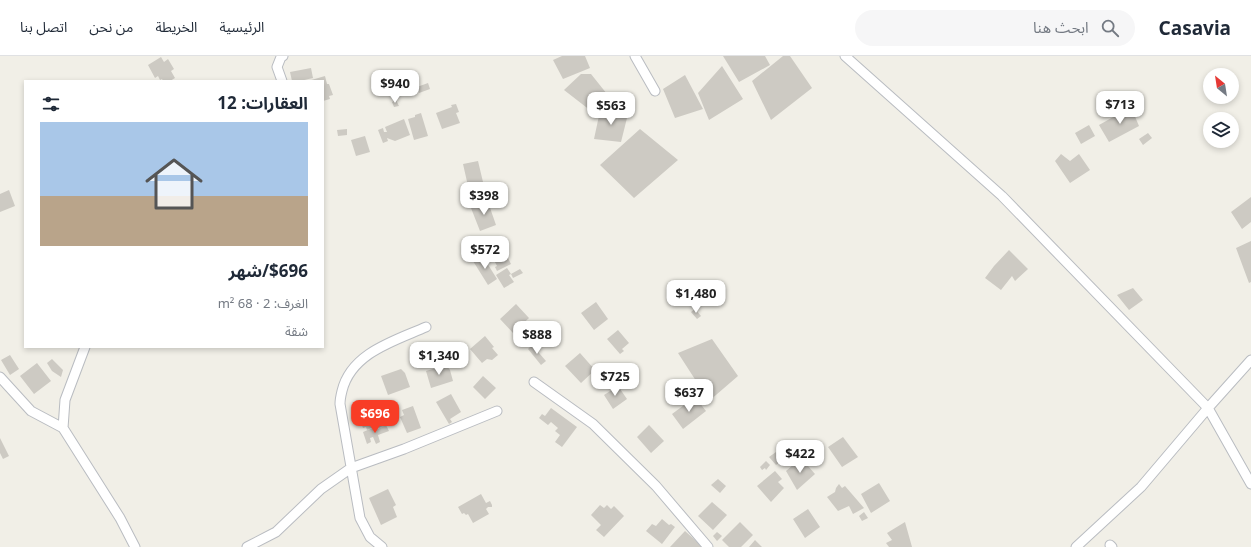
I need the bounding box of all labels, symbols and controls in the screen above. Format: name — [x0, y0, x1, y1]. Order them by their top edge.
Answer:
search box — [855, 10, 1135, 46]
text: Casavia — [1159, 15, 1231, 41]
text: اتصل بنا — [20, 17, 67, 36]
text: من نحن — [89, 17, 133, 36]
text: الخريطة — [155, 17, 197, 36]
text: الرئيسية — [219, 17, 264, 36]
text: ابحث هنا — [1033, 17, 1089, 37]
icon: search — [1099, 17, 1121, 39]
north arrow — [1203, 68, 1239, 104]
map controls — [1203, 68, 1239, 148]
pin: $940 — [371, 70, 419, 104]
text: $940 — [380, 74, 410, 92]
text: العقارات: 12 — [217, 91, 308, 114]
pin: $713 — [1096, 91, 1144, 125]
pin: $563 — [587, 92, 635, 126]
icon: filters — [40, 93, 62, 115]
text: $713 — [1105, 95, 1135, 113]
text: $563 — [596, 96, 626, 114]
button: layers — [1203, 112, 1239, 148]
icon: home — [138, 148, 210, 220]
pin: $398 — [460, 182, 508, 216]
text: $398 — [469, 186, 499, 204]
pin: $572 — [461, 236, 509, 270]
text: $572 — [470, 240, 500, 258]
text: $696/شهر — [229, 259, 308, 282]
pin: $1,480 — [663, 280, 729, 314]
text: $1,480 — [676, 284, 716, 302]
text: الغرف: 2 · 68 m² — [218, 294, 308, 312]
pin: $888 — [513, 321, 561, 355]
text: شقة — [285, 322, 308, 340]
text: $888 — [522, 325, 552, 343]
pin: $1,340 — [406, 342, 472, 376]
text: $1,340 — [419, 346, 459, 364]
pin: $725 — [591, 363, 639, 397]
text: $725 — [600, 367, 630, 385]
pin: $637 — [665, 379, 713, 413]
text: $637 — [674, 383, 704, 401]
pin: $696 — [351, 400, 399, 434]
text: $696 — [360, 404, 390, 422]
pin: $422 — [776, 440, 824, 474]
text: $422 — [785, 444, 815, 462]

